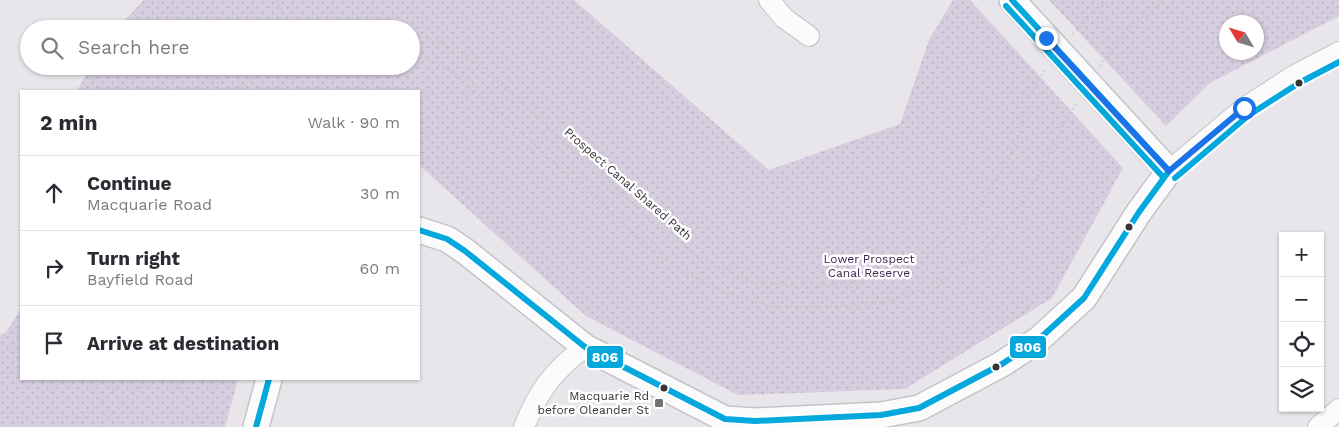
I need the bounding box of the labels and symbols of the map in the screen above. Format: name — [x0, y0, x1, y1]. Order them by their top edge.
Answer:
north arrow — [1219, 15, 1264, 60]
route end — [1035, 27, 1058, 50]
unlabelled marker — [1294, 78, 1304, 88]
route start — [1233, 97, 1256, 120]
street label: Prospect Canal Shared Path — [562, 125, 694, 243]
unlabelled marker — [1124, 222, 1134, 232]
park label: Lower Prospect Canal Reserve — [823, 252, 915, 280]
line badge: 806 — [1009, 335, 1047, 359]
text: 806 — [1015, 339, 1042, 355]
line badge: 806 — [586, 345, 624, 369]
text: 806 — [592, 349, 619, 365]
unlabelled marker — [991, 362, 1001, 372]
unlabelled marker — [659, 383, 669, 393]
place label: Macquarie Rd before Oleander St — [537, 389, 649, 417]
marker: Macquarie Rd before Oleander St — [653, 397, 665, 409]

